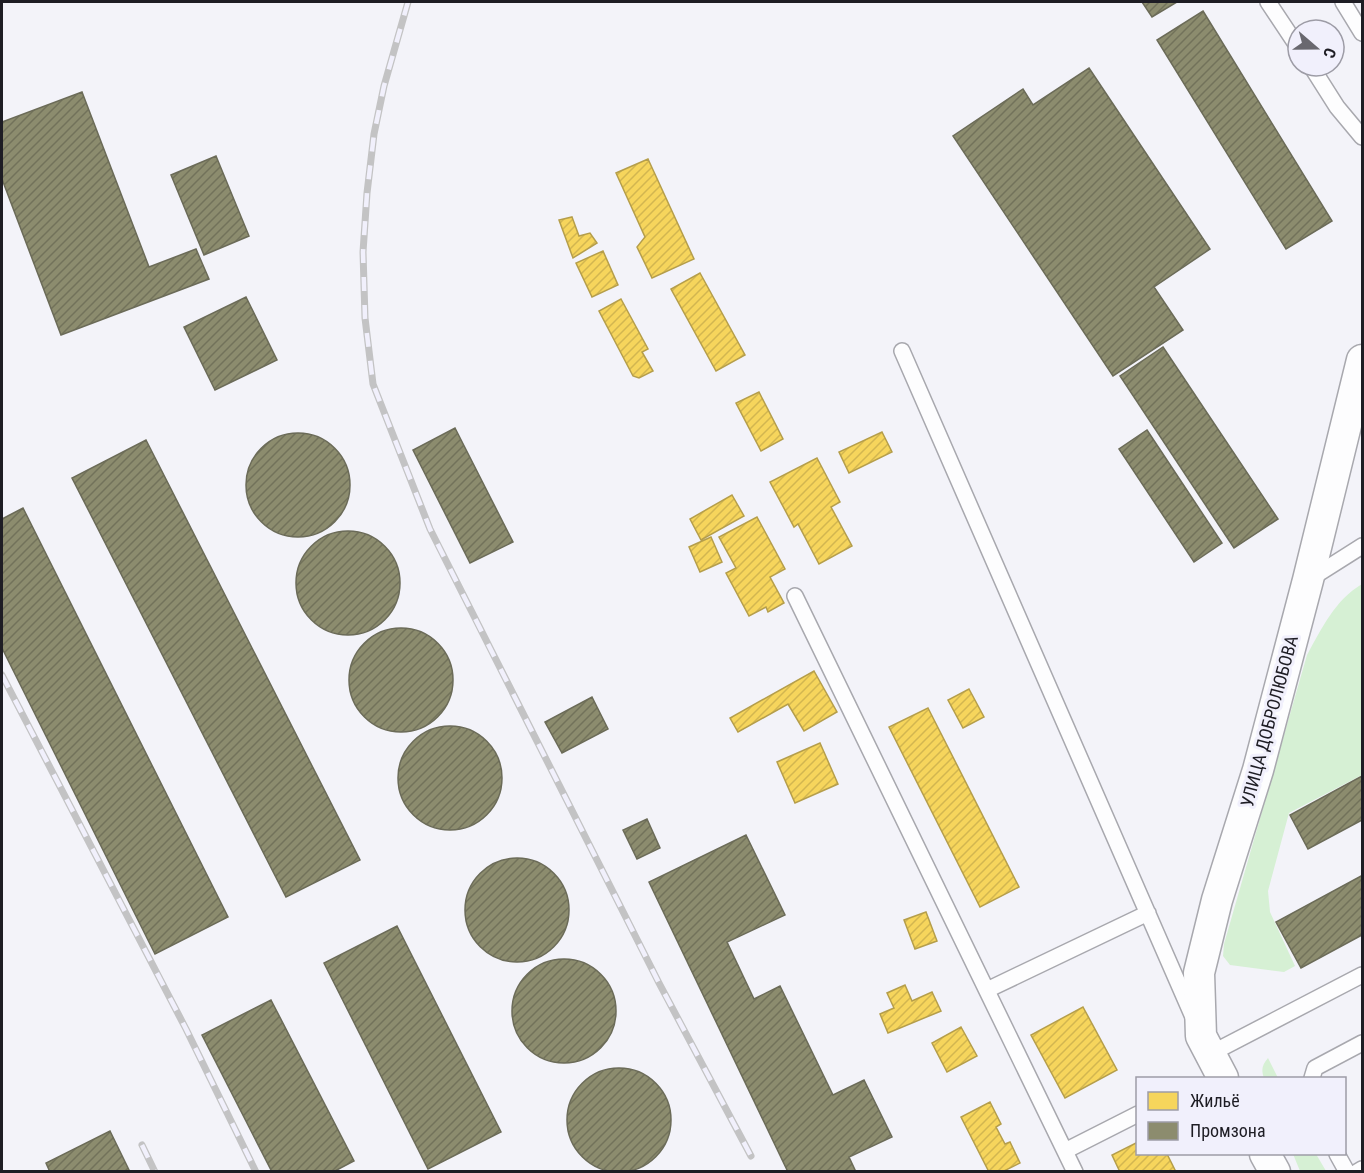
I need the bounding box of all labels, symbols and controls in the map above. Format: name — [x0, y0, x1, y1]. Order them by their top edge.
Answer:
north arrow — [1286, 18, 1346, 78]
text: С — [1319, 45, 1340, 60]
street label: УЛИЦА ДОБРОЛЮБОВА — [1236, 632, 1302, 809]
legend — [1136, 1077, 1346, 1155]
text: Жильё — [1190, 1090, 1240, 1111]
text: Промзона — [1190, 1120, 1266, 1141]

